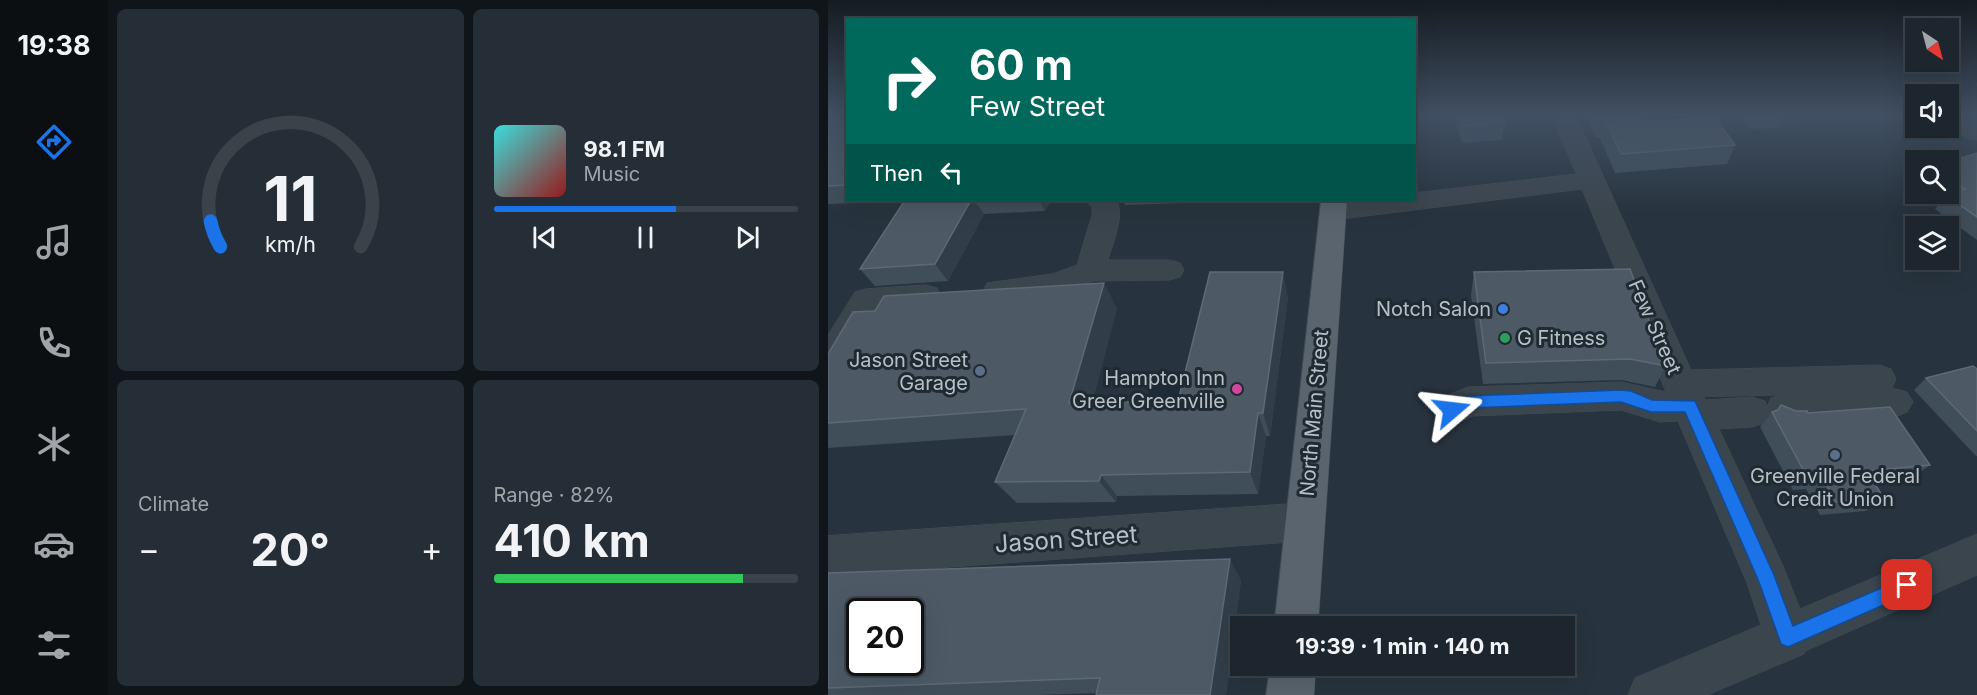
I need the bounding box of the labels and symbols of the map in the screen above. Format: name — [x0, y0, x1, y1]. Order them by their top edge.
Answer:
north arrow — [1905, 18, 1959, 72]
street label: Few Street — [1624, 276, 1687, 378]
place label: Notch Salon — [1376, 297, 1491, 321]
marker: Notch Salon — [1496, 302, 1510, 316]
place label: G Fitness — [1517, 326, 1605, 350]
street label: North Main Street — [1295, 328, 1333, 497]
marker: G Fitness — [1498, 331, 1512, 345]
place label: Jason Street Garage — [849, 348, 968, 395]
marker: Jason Street Garage — [973, 364, 987, 378]
place label: Hampton Inn Greer Greenville — [1072, 366, 1225, 413]
position arrow — [1420, 378, 1484, 442]
marker: Hampton Inn Greer Greenville — [1230, 382, 1244, 396]
marker: Greenville Federal Credit Union — [1828, 448, 1842, 462]
place label: Greenville Federal Credit Union — [1750, 464, 1920, 511]
street label: Jason Street — [994, 520, 1138, 558]
pin — [1881, 559, 1932, 610]
speed limit sign: 20 — [846, 598, 924, 676]

